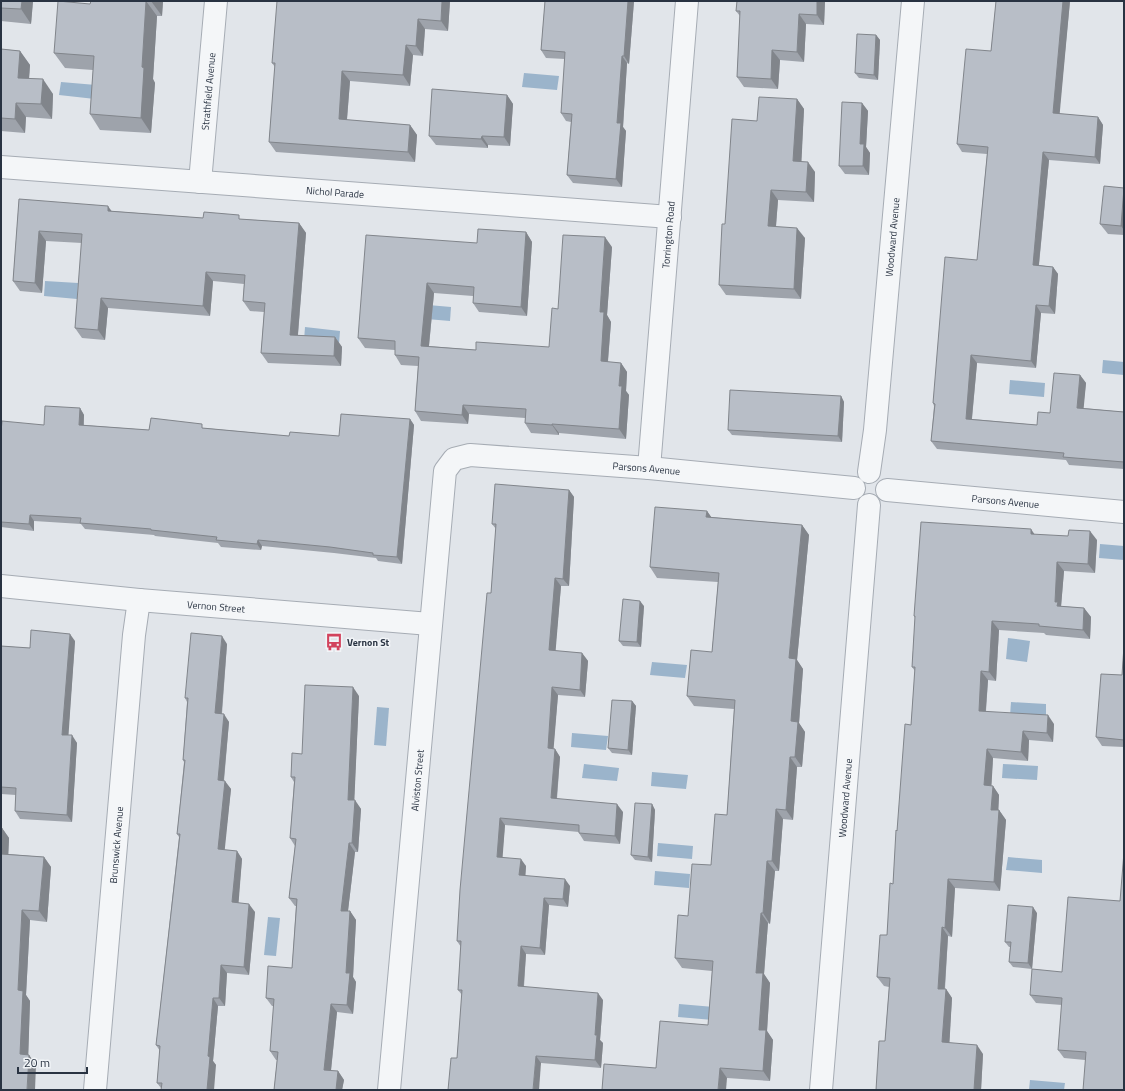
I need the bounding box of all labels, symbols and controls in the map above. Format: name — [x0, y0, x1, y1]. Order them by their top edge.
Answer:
street label: Strathfield Avenue — [197, 52, 219, 131]
street label: Nichol Parade — [305, 182, 365, 202]
street label: Woodward Avenue — [881, 197, 903, 277]
street label: Torrington Road — [658, 201, 678, 269]
street label: Parsons Avenue — [612, 458, 681, 479]
street label: Parsons Avenue — [971, 490, 1040, 512]
street label: Vernon Street — [186, 596, 246, 616]
bus stop icon: Vernon St — [324, 632, 344, 652]
place label: Vernon St — [347, 635, 390, 650]
street label: Alviston Street — [407, 748, 427, 812]
street label: Woodward Avenue — [834, 758, 856, 838]
street label: Brunswick Avenue — [105, 806, 127, 884]
scale bar — [18, 1049, 87, 1075]
text: 20 m — [24, 1053, 50, 1072]

